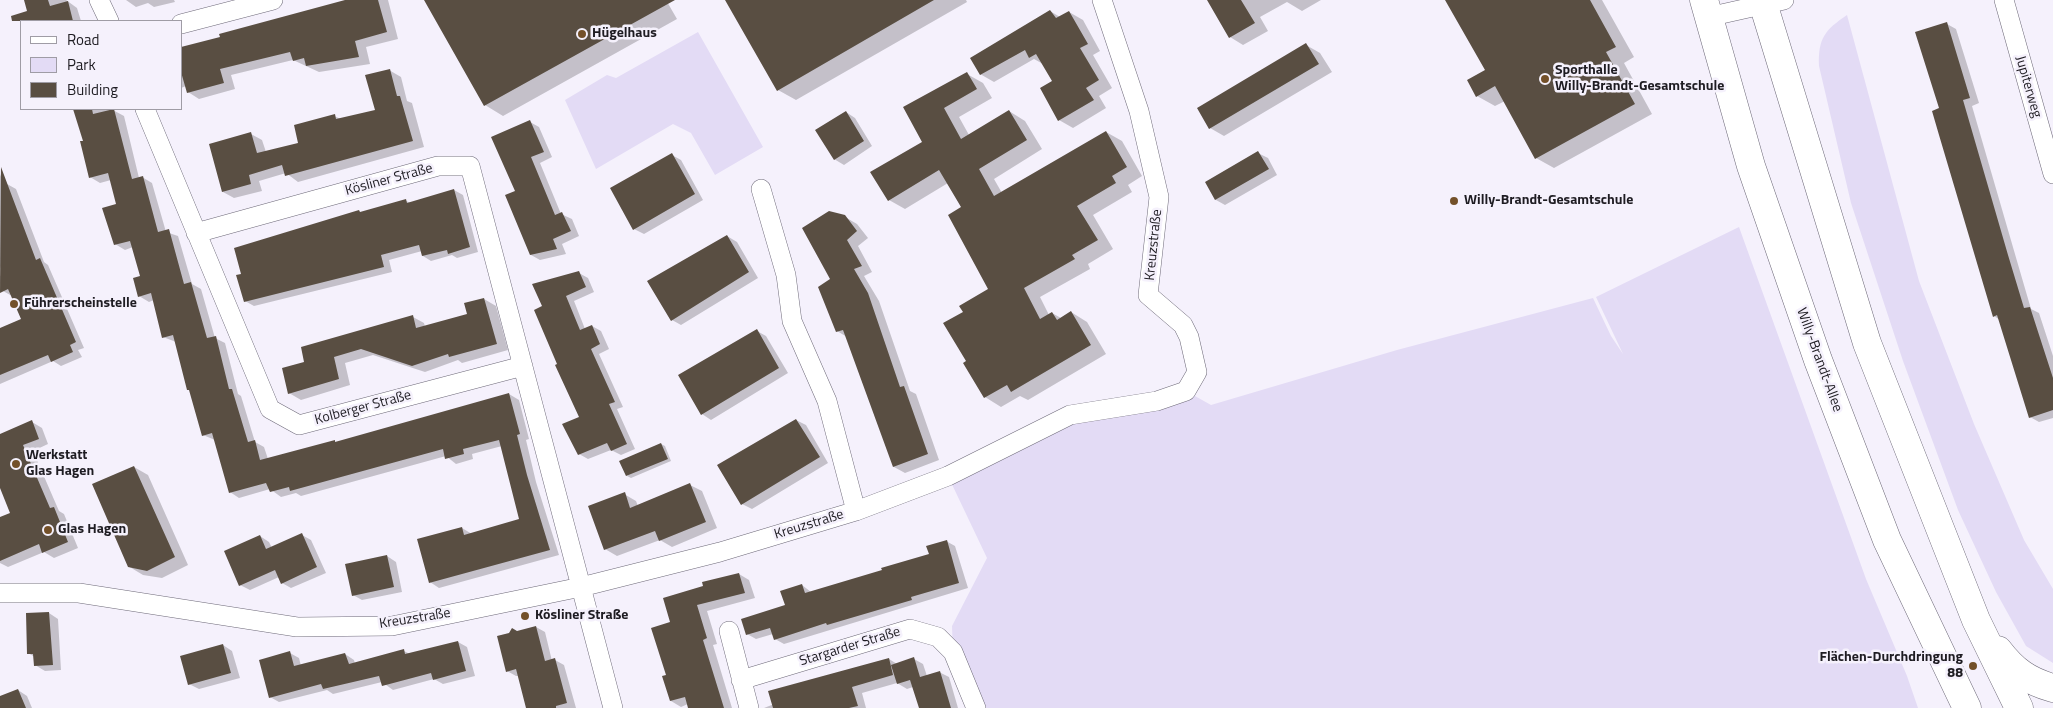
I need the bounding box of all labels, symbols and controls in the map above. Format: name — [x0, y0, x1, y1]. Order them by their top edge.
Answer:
legend — [20, 20, 182, 110]
place label: Hügelhaus — [592, 26, 657, 42]
text: Road — [67, 28, 99, 51]
marker: Hügelhaus — [576, 28, 588, 40]
text: Park — [67, 53, 96, 76]
street label: Jupiterweg — [2011, 54, 2045, 120]
place label: Sporthalle Willy-Brandt-Gesamtschule — [1555, 63, 1724, 95]
marker: Sporthalle Willy-Brandt-Gesamtschule — [1539, 73, 1551, 85]
text: Building — [67, 78, 118, 101]
street label: Kösliner Straße — [343, 160, 435, 200]
place label: Willy-Brandt-Gesamtschule — [1464, 193, 1633, 209]
marker: Willy-Brandt-Gesamtschule — [1448, 195, 1460, 207]
street label: Kreuzstraße — [1142, 208, 1166, 282]
place label: Führerscheinstelle — [24, 296, 137, 312]
marker: Führerscheinstelle — [8, 298, 20, 310]
street label: Willy-Brandt-Allee — [1792, 306, 1846, 414]
street label: Kolberger Straße — [313, 387, 413, 429]
place label: Werkstatt Glas Hagen — [26, 448, 94, 481]
marker: Werkstatt Glas Hagen — [10, 458, 22, 470]
street label: Kreuzstraße — [772, 506, 846, 544]
place label: Glas Hagen — [58, 522, 126, 538]
marker: Glas Hagen — [42, 524, 54, 536]
street label: Kreuzstraße — [378, 605, 452, 633]
place label: Kösliner Straße — [535, 608, 628, 624]
marker: Kösliner Straße — [519, 610, 531, 622]
street label: Stargarder Straße — [797, 624, 903, 670]
place label: Flächen-Durchdringung 88 — [1820, 650, 1963, 682]
marker: Flächen-Durchdringung 88 — [1967, 660, 1979, 672]

